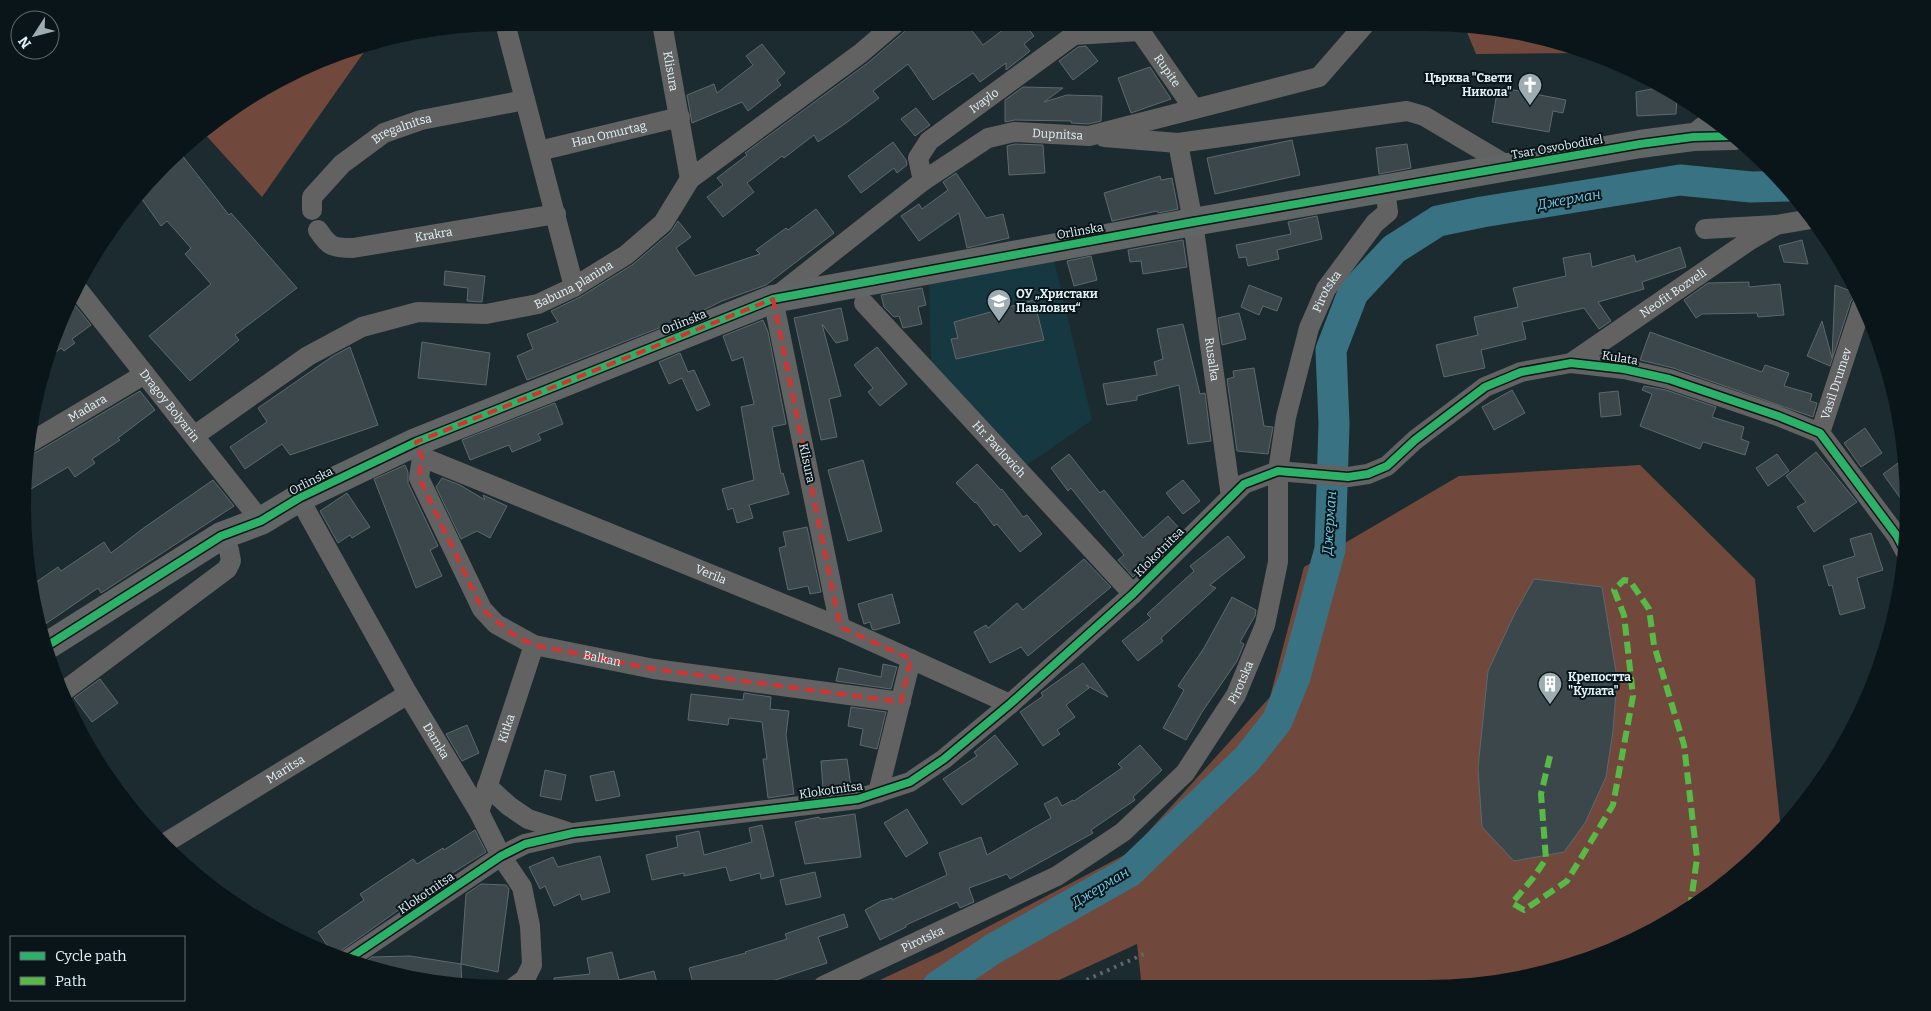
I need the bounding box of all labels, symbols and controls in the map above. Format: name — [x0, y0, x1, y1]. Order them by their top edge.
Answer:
north arrow — [10, 10, 60, 60]
text: N — [15, 33, 35, 52]
street label: Klisura — [660, 50, 681, 93]
street label: Rupite — [1151, 51, 1184, 90]
place label: Църква "Свети Никола" — [1425, 71, 1512, 99]
church icon: Църква "Свети Никола" — [1517, 72, 1543, 106]
street label: Ivaylo — [967, 85, 1002, 116]
street label: Bregalnitsa — [369, 111, 433, 147]
street label: Han Omurtag — [570, 118, 648, 150]
street label: Dupnitsa — [1032, 126, 1084, 143]
street label: Tsar Osvoboditel — [1510, 132, 1604, 162]
water label: Джерман — [1535, 186, 1602, 214]
street label: Orlinska — [1056, 220, 1105, 242]
street label: Krakra — [414, 224, 454, 245]
street label: Babuna planina — [532, 258, 616, 312]
street label: Neofit Bozveli — [1637, 265, 1709, 320]
street label: Pirotska — [1310, 268, 1344, 314]
place label: ОУ „Христаки Павлович“ — [1016, 287, 1098, 315]
school or university icon: ОУ „Христаки Павлович“ — [986, 288, 1012, 322]
street label: Orlinska — [659, 307, 709, 337]
street label: Rusalka — [1202, 337, 1222, 382]
street label: Vasil Drumev — [1818, 345, 1855, 421]
street label: Kulata — [1601, 348, 1639, 368]
street label: Dragoy Bolyarin — [137, 366, 203, 445]
street label: Madara — [66, 391, 109, 425]
street label: Hr. Pavlovich — [970, 418, 1029, 481]
street label: Klisura — [796, 442, 818, 485]
street label: Orlinska — [287, 464, 336, 498]
water label: Джерман — [1319, 491, 1340, 557]
street label: Klokotnitsa — [1131, 524, 1187, 580]
street label: Verila — [693, 562, 729, 587]
street label: Balkan — [582, 648, 623, 669]
street label: Pirotska — [1225, 659, 1256, 707]
place label: Крепостта "Кулата" — [1568, 670, 1631, 698]
building icon: Крепостта "Кулата" — [1537, 671, 1563, 705]
street label: Kitka — [495, 712, 518, 744]
street label: Damka — [420, 720, 453, 762]
street label: Maritsa — [264, 752, 308, 786]
street label: Klokotnitsa — [798, 779, 864, 801]
water label: Джерман — [1068, 864, 1132, 912]
street label: Klokotnitsa — [395, 869, 457, 917]
street label: Pirotska — [899, 923, 947, 955]
legend — [10, 936, 185, 1001]
text: Cycle path — [55, 947, 127, 965]
text: Path — [55, 972, 87, 990]

